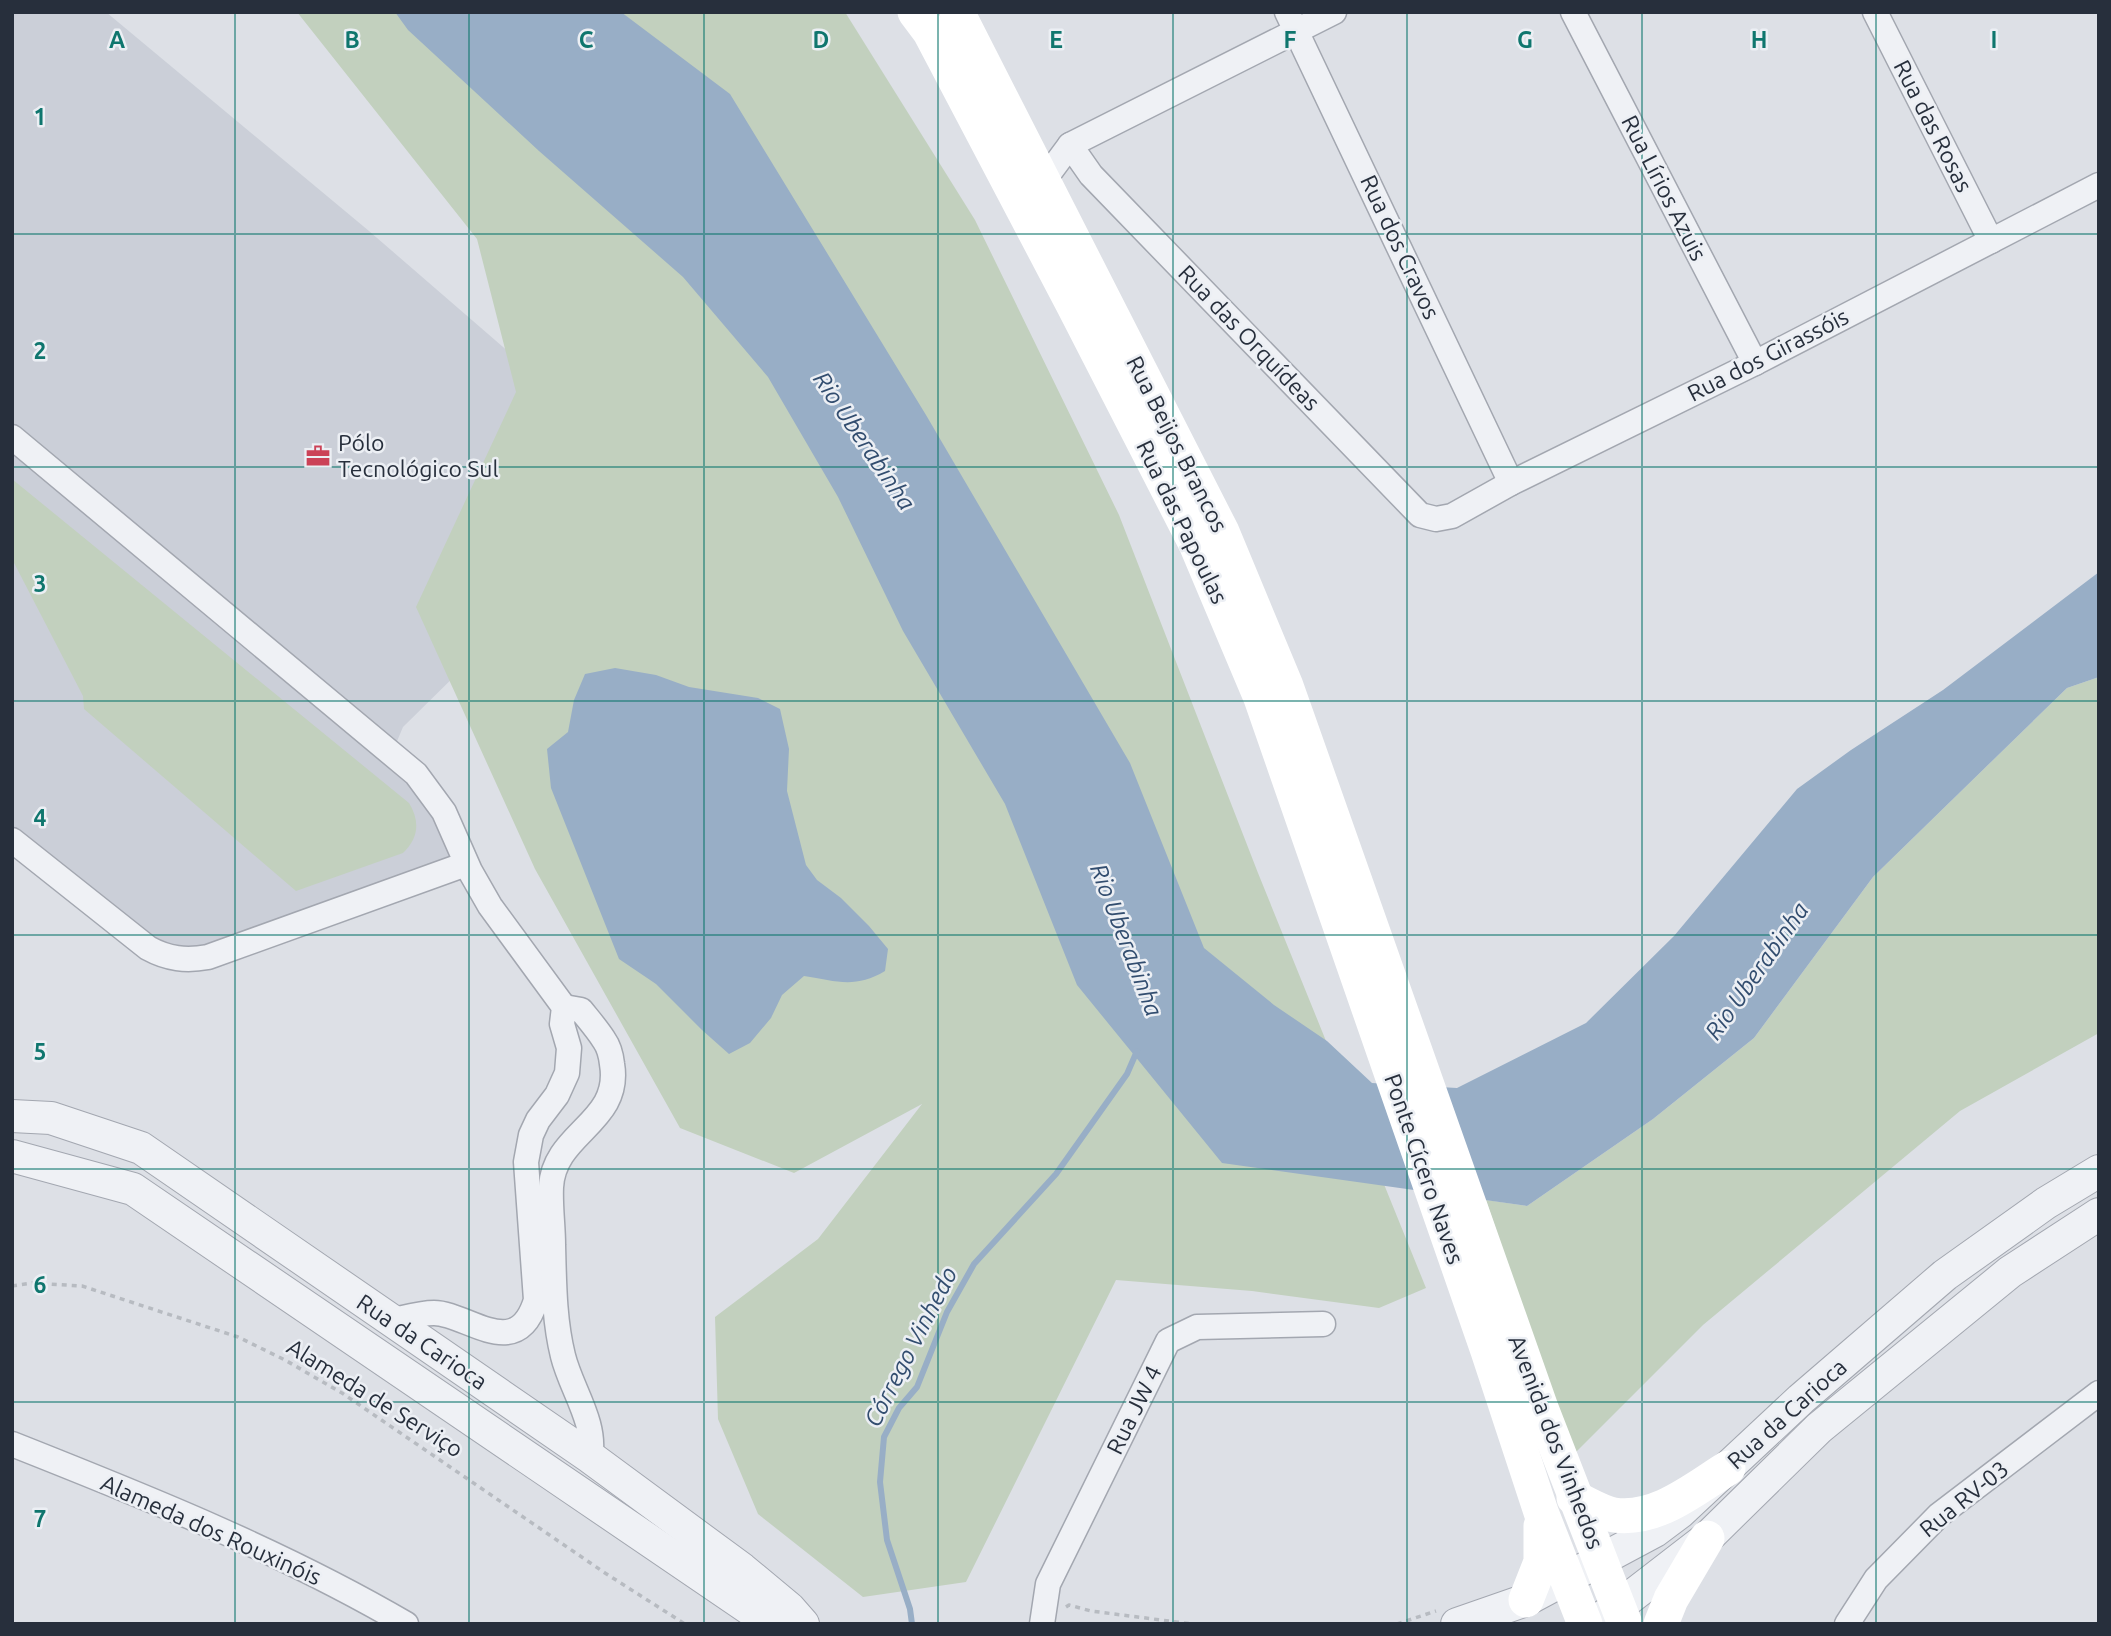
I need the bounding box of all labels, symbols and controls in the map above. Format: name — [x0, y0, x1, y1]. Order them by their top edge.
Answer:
text: A — [109, 27, 125, 52]
text: B — [344, 27, 360, 52]
text: C — [579, 27, 594, 52]
text: D — [813, 27, 829, 52]
text: E — [1049, 27, 1063, 52]
text: F — [1284, 27, 1297, 52]
text: G — [1517, 27, 1533, 52]
text: H — [1751, 27, 1767, 52]
text: I — [1991, 27, 1997, 52]
street label: Rua das Rosas — [1889, 56, 1977, 196]
text: 1 — [34, 104, 46, 129]
street label: Rua Lírios Azuis — [1617, 111, 1712, 264]
street label: Rua dos Cravos — [1356, 171, 1445, 323]
street label: Rua das Orquídeas — [1174, 260, 1325, 415]
street label: Rua dos Girassóis — [1683, 303, 1852, 406]
text: 2 — [34, 338, 46, 363]
street label: Rua Beijos Brancos — [1122, 352, 1233, 536]
water label: Rio Uberabinha — [808, 366, 921, 515]
place label: Pólo Tecnológico Sul — [338, 430, 499, 481]
street label: Rua das Papoulas — [1132, 436, 1233, 607]
office icon: Pólo Tecnológico Sul — [304, 442, 332, 470]
text: 3 — [34, 571, 46, 596]
text: 4 — [34, 805, 47, 830]
water label: Rio Uberabinha — [1085, 860, 1168, 1020]
water label: Rio Uberabinha — [1699, 897, 1814, 1044]
text: 5 — [34, 1039, 46, 1064]
street label: Ponte Cícero Naves — [1380, 1070, 1469, 1267]
water label: Córrego Vinhedo — [859, 1263, 962, 1431]
text: 6 — [34, 1272, 47, 1297]
street label: Rua da Carioca — [353, 1289, 492, 1394]
street label: Avenida dos Vinhedos — [1504, 1332, 1609, 1552]
street label: Alameda de Serviço — [283, 1333, 468, 1462]
street label: Rua da Carioca — [1722, 1354, 1851, 1474]
street label: Rua JW 4 — [1101, 1361, 1166, 1458]
street label: Rua RV-03 — [1915, 1456, 2013, 1542]
street label: Alameda dos Rouxinóis — [97, 1470, 325, 1589]
text: 7 — [34, 1506, 46, 1531]

